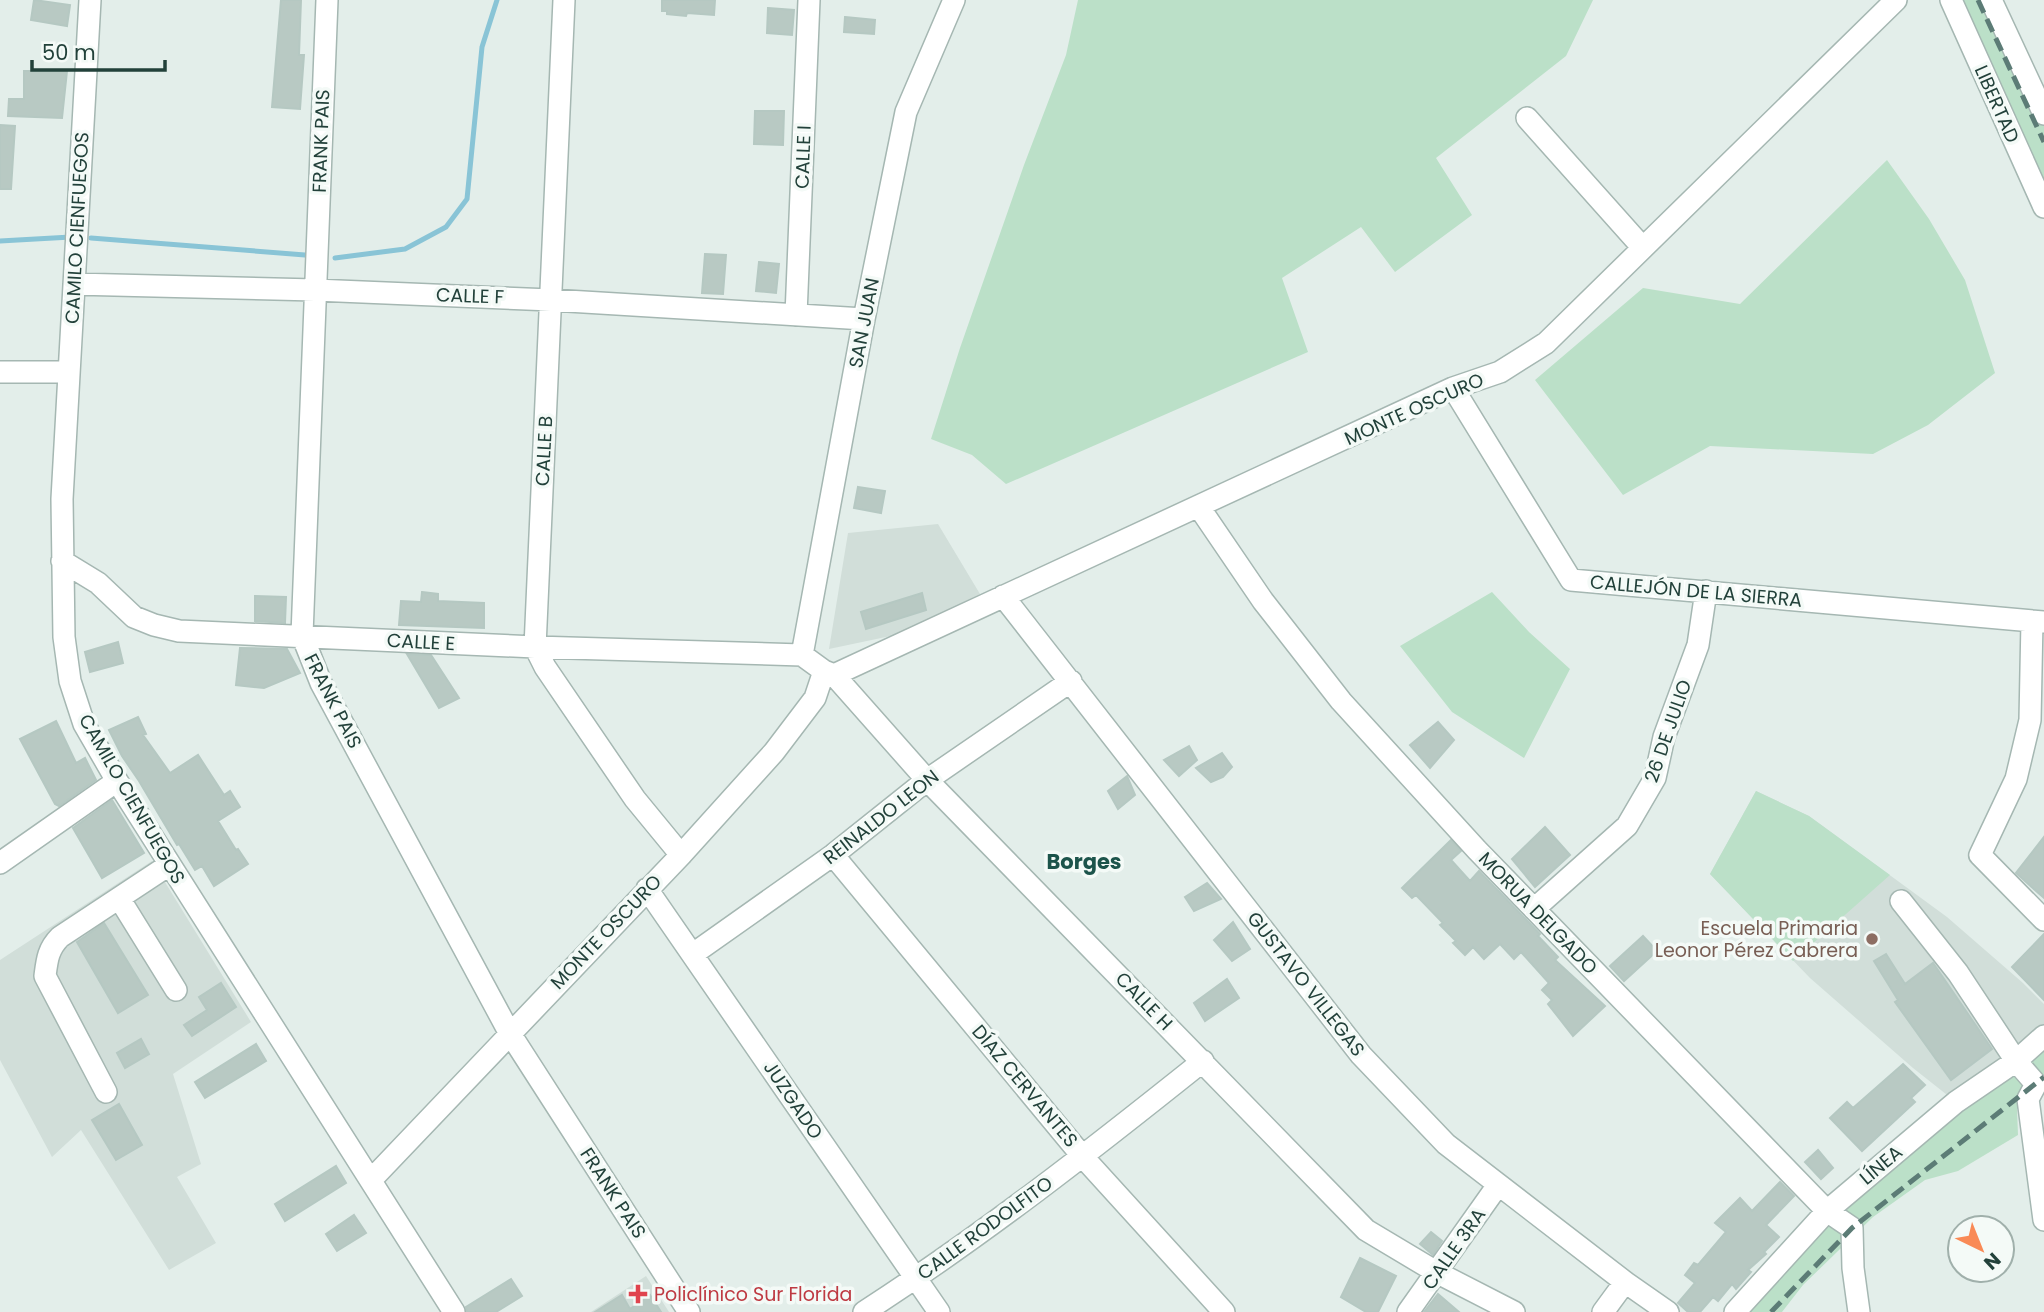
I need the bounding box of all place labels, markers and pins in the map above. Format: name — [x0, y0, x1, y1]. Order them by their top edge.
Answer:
place label: Escuela Primaria Leonor Pérez Cabrera — [1655, 915, 1858, 964]
marker: Escuela Primaria Leonor Pérez Cabrera — [1864, 931, 1880, 947]
place label: Policlínico Sur Florida — [654, 1281, 852, 1308]
marker: Policlínico Sur Florida — [628, 1284, 648, 1304]

